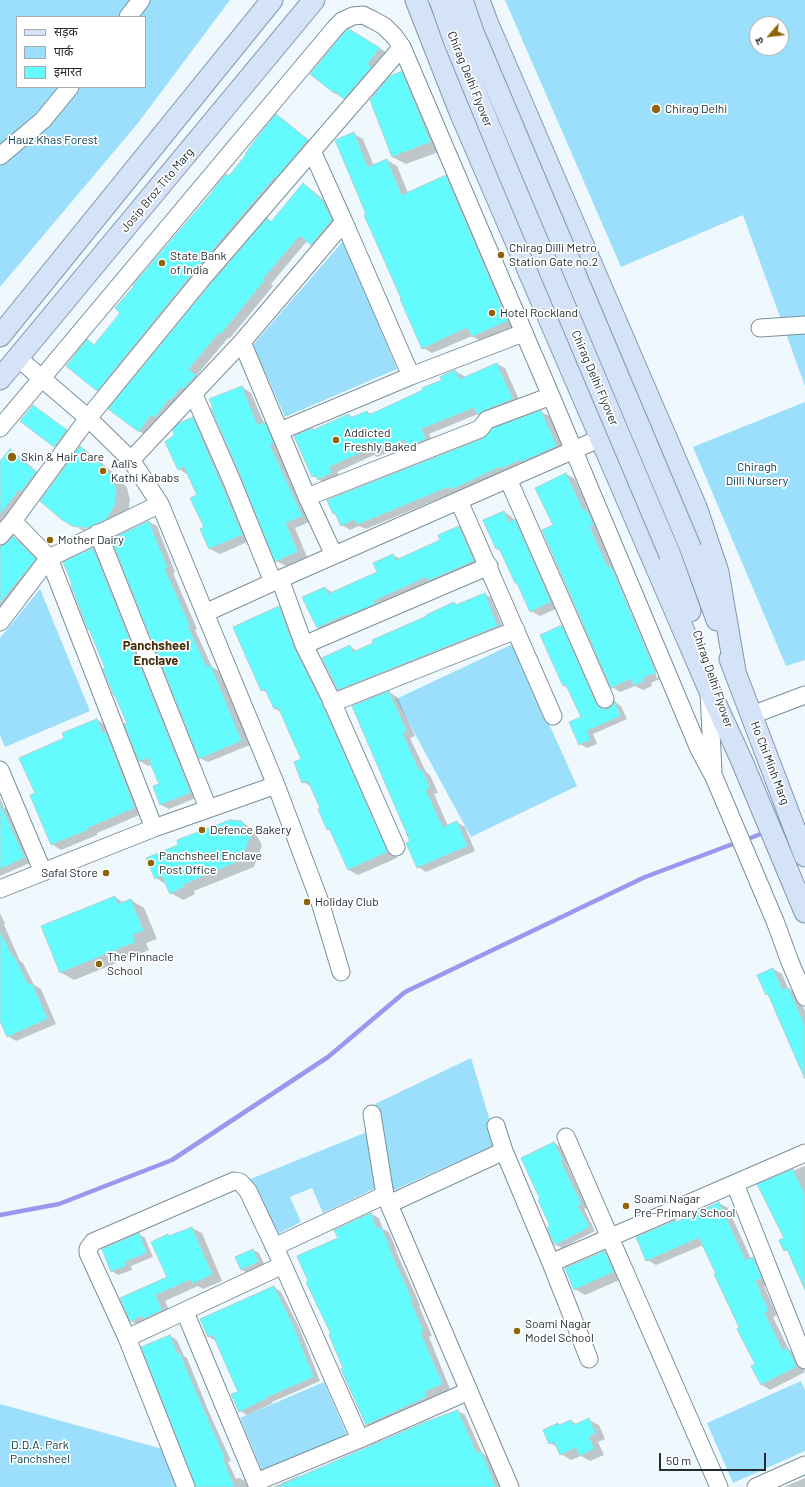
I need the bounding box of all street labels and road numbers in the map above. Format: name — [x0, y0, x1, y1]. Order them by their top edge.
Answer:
street label: Chirag Delhi Flyover — [444, 29, 496, 129]
street label: Josip Broz Tito Marg — [118, 145, 196, 235]
street label: Chirag Delhi Flyover — [568, 328, 622, 428]
street label: Chirag Delhi Flyover — [690, 628, 736, 730]
street label: Ho Chi Minh Marg — [747, 719, 793, 807]

